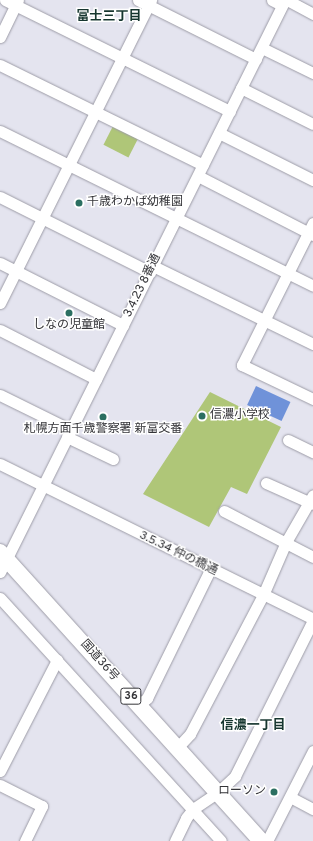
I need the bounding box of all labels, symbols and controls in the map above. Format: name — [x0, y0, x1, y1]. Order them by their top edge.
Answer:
district label: 富士三丁目 — [77, 9, 141, 25]
place label: 千歳わかば幼稚園 — [87, 196, 183, 210]
marker: 千歳わかば幼稚園 — [74, 198, 84, 208]
street label: 3.4.23 8番通 — [121, 252, 165, 320]
marker: しなの児童館 — [64, 308, 74, 318]
place label: しなの児童館 — [33, 319, 105, 333]
place label: 信濃小学校 — [210, 409, 270, 423]
marker: 信濃小学校 — [197, 411, 207, 421]
marker: 札幌方面千歳警察署 新富交番 — [98, 412, 108, 422]
place label: 札幌方面千歳警察署 新富交番 — [24, 423, 182, 437]
street label: 3.5.34 仲の橋通 — [136, 529, 220, 579]
street label: 国道36号 — [77, 637, 121, 685]
road number: 36 — [120, 687, 142, 705]
district label: 信濃一丁目 — [221, 718, 285, 734]
place label: ローソン — [218, 785, 266, 799]
marker: ローソン — [269, 787, 279, 797]

